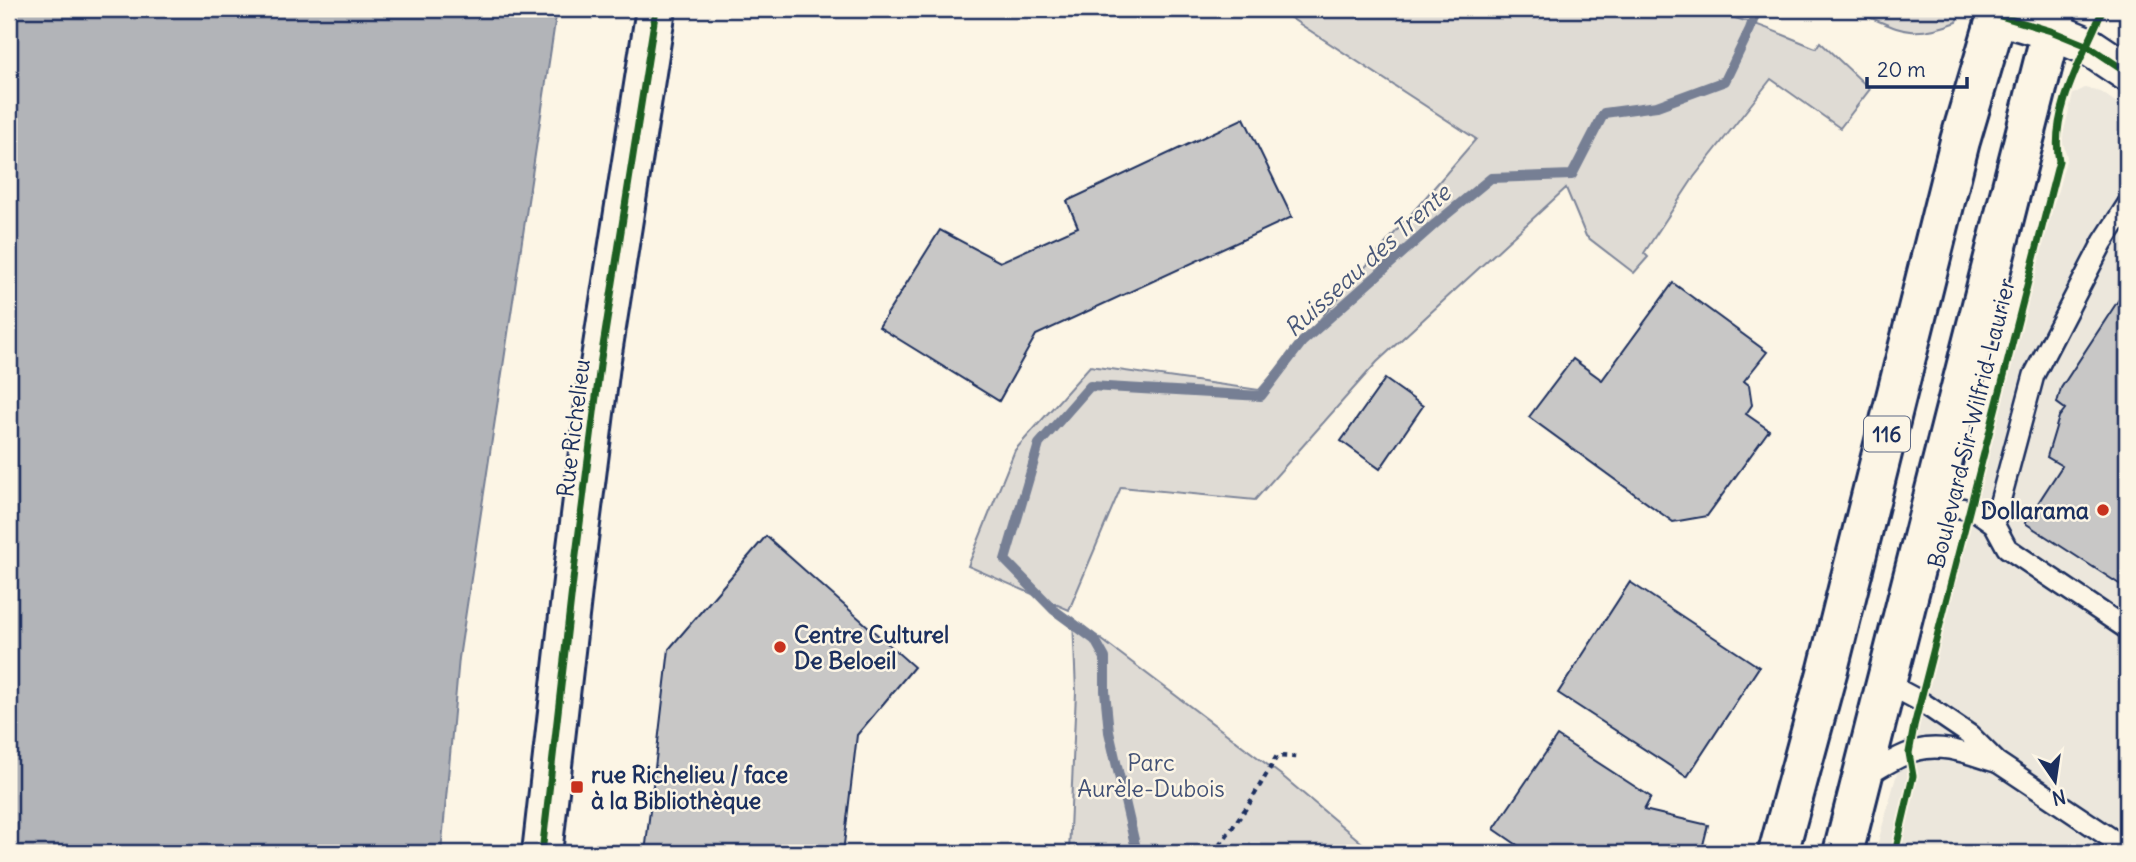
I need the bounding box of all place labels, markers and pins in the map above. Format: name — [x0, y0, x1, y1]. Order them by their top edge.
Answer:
place label: Dollarama — [1981, 496, 2089, 525]
marker: Dollarama — [2095, 502, 2111, 518]
place label: Centre Culturel De Beloeil — [794, 620, 949, 675]
marker: Centre Culturel De Beloeil — [772, 639, 788, 655]
place label: rue Richelieu / face à la Bibliothèque — [591, 760, 788, 815]
marker: rue Richelieu / face à la Bibliothèque — [569, 779, 585, 795]

